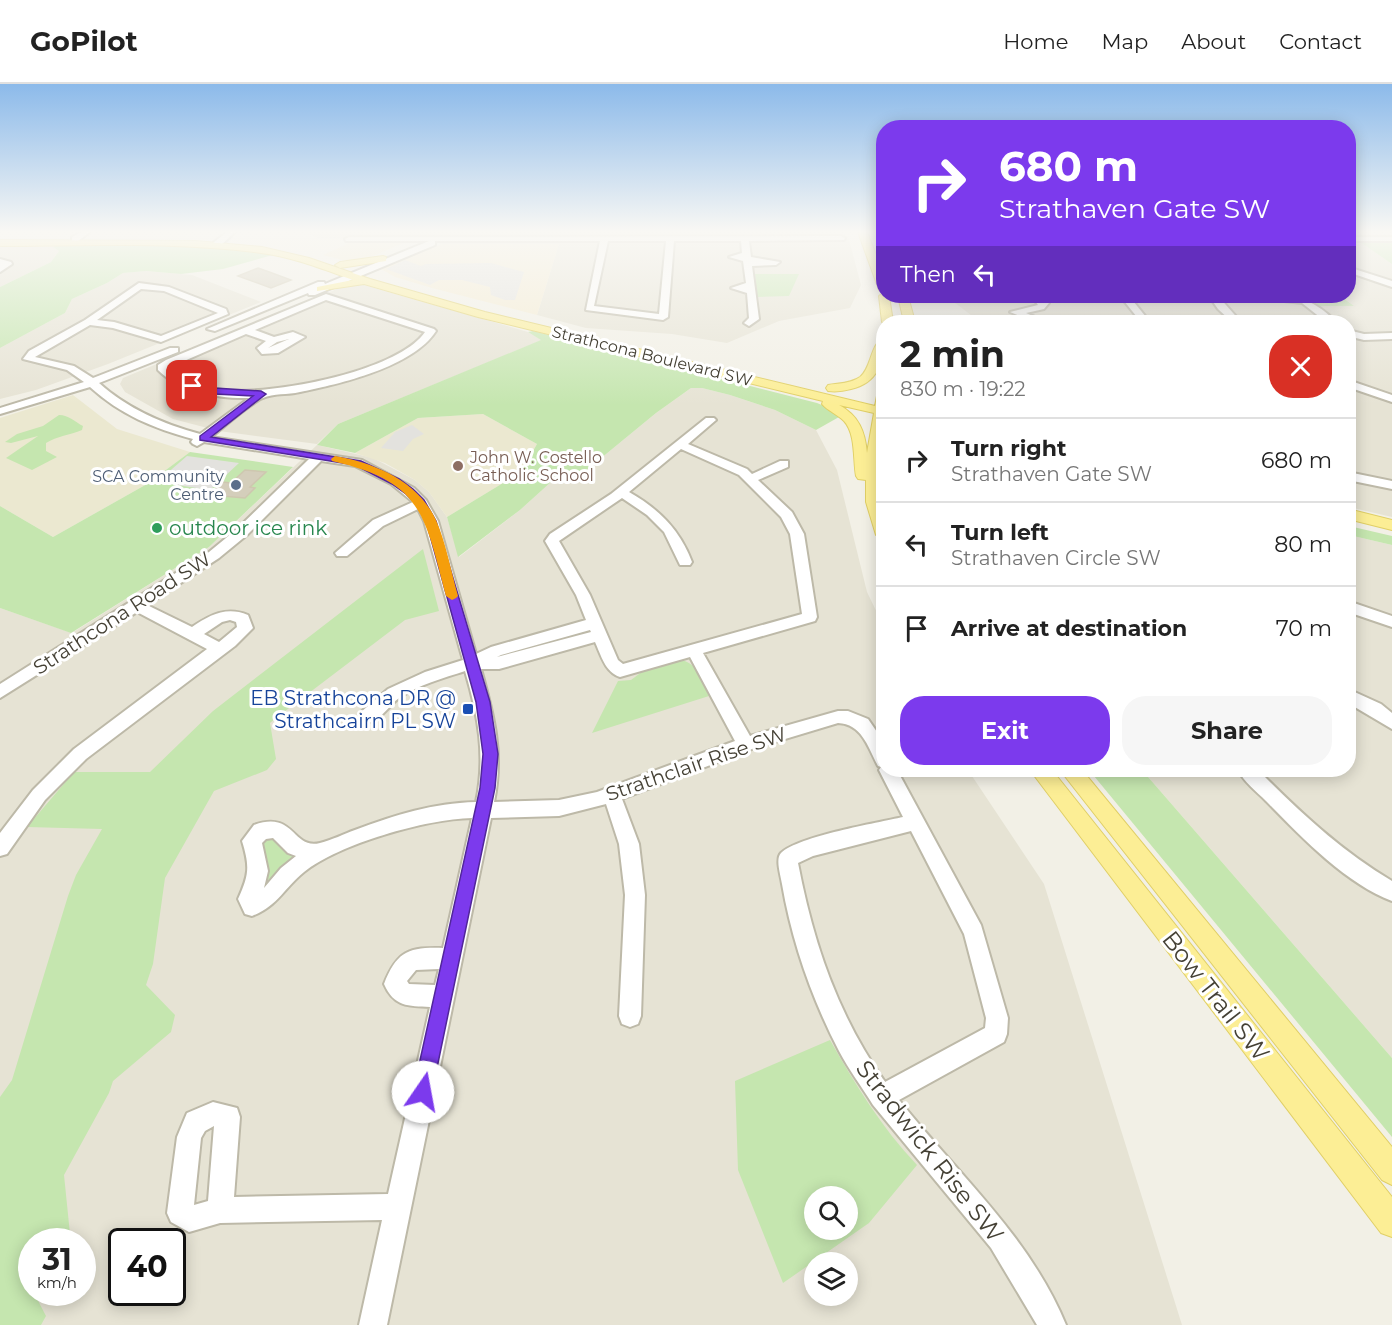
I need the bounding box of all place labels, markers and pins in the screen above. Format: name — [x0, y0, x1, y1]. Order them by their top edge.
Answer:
pin — [166, 360, 217, 411]
place label: John W. Costello Catholic School — [469, 448, 602, 485]
marker: John W. Costello Catholic School — [451, 459, 465, 473]
place label: SCA Community Centre — [92, 467, 224, 504]
marker: SCA Community Centre — [229, 478, 243, 492]
place label: outdoor ice rink — [169, 516, 327, 540]
marker: outdoor ice rink — [150, 521, 164, 535]
place label: EB Strathcona DR @ Strathcairn PL SW — [250, 686, 456, 733]
marker: EB Strathcona DR @ Strathcairn PL SW — [461, 702, 475, 716]

